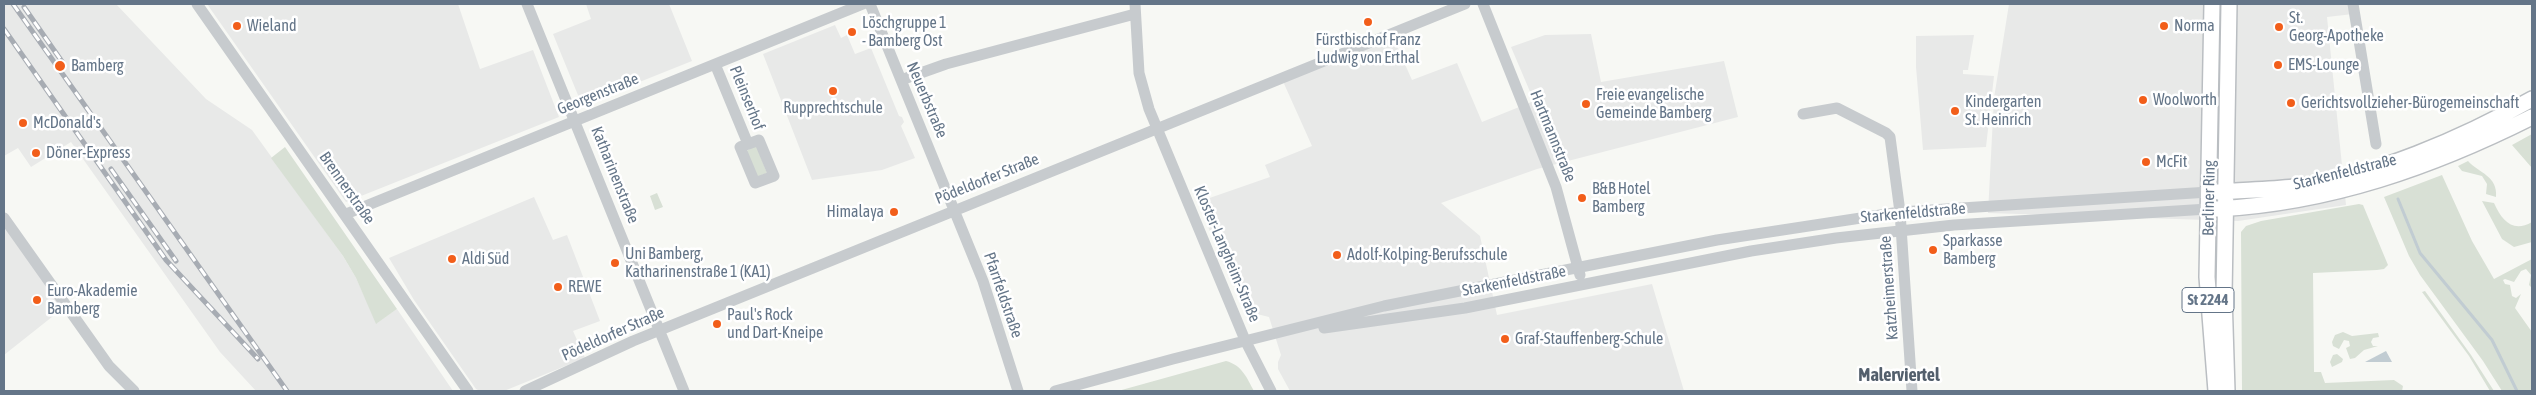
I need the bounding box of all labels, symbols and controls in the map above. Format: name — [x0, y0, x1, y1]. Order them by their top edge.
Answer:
place label: St. Georg-Apotheke — [2289, 8, 2384, 46]
place label: Löschgruppe 1 - Bamberg Ost — [862, 13, 947, 51]
place label: Wieland — [247, 16, 297, 36]
marker: Fürstbischof Franz Ludwig von Erthal — [1362, 16, 1374, 28]
place label: Norma — [2174, 16, 2215, 36]
marker: Wieland — [231, 20, 243, 32]
marker: Norma — [2158, 20, 2170, 32]
marker: St. Georg-Apotheke — [2273, 21, 2285, 33]
marker: Löschgruppe 1 - Bamberg Ost — [846, 26, 858, 38]
place label: Fürstbischof Franz Ludwig von Erthal — [1315, 30, 1421, 68]
place label: EMS-Lounge — [2288, 55, 2359, 75]
place label: Bamberg — [71, 56, 124, 76]
marker: Bamberg — [53, 59, 67, 73]
street label: Neuerbstraße — [902, 59, 952, 141]
marker: EMS-Lounge — [2272, 59, 2284, 71]
street label: Pleinserhof — [725, 63, 769, 133]
street label: Georgenstraße — [555, 69, 641, 119]
marker: Rupprechtschule — [827, 85, 839, 97]
place label: Freie evangelische Gemeinde Bamberg — [1596, 85, 1712, 123]
street label: Hartmannstraße — [1526, 87, 1580, 185]
place label: Woolworth — [2153, 90, 2217, 110]
place label: Kindergarten St. Heinrich — [1965, 92, 2041, 130]
place label: Gerichtsvollzieher-Bürogemeinschaft — [2301, 93, 2519, 113]
marker: Woolworth — [2137, 94, 2149, 106]
marker: Gerichtsvollzieher-Bürogemeinschaft — [2285, 97, 2297, 109]
place label: Rupprechtschule — [783, 98, 883, 118]
marker: Freie evangelische Gemeinde Bamberg — [1580, 98, 1592, 110]
marker: Kindergarten St. Heinrich — [1949, 105, 1961, 117]
place label: McDonald's — [33, 113, 101, 133]
marker: McDonald's — [17, 117, 29, 129]
street label: Katharinenstraße — [587, 124, 643, 226]
place label: Döner-Express — [46, 143, 130, 163]
marker: Döner-Express — [30, 147, 42, 159]
street label: Brennerstraße — [315, 148, 379, 228]
street label: Pödeldorfer Straße — [932, 149, 1042, 209]
street label: Starkenfeldstraße — [2292, 150, 2398, 194]
place label: McFit — [2156, 152, 2187, 172]
marker: McFit — [2140, 156, 2152, 168]
street label: Berliner Ring — [2199, 160, 2219, 236]
place label: B&B Hotel Bamberg — [1592, 179, 1650, 217]
street label: Kloster-Langheim-Straße — [1190, 183, 1264, 325]
marker: B&B Hotel Bamberg — [1576, 192, 1588, 204]
street label: Starkenfeldstraße — [1860, 199, 1966, 227]
place label: Himalaya — [827, 202, 884, 222]
marker: Himalaya — [888, 206, 900, 218]
place label: Sparkasse Bamberg — [1943, 231, 2003, 269]
street label: Katzheimerstraße — [1876, 235, 1902, 341]
place label: Uni Bamberg, Katharinenstraße 1 (KA1) — [625, 244, 771, 282]
marker: Sparkasse Bamberg — [1927, 244, 1939, 256]
place label: Adolf-Kolping-Berufsschule — [1347, 245, 1508, 265]
place label: Aldi Süd — [462, 249, 509, 269]
marker: Adolf-Kolping-Berufsschule — [1331, 249, 1343, 261]
street label: Pfarrfeldstraße — [979, 250, 1027, 340]
marker: Aldi Süd — [446, 253, 458, 265]
marker: Uni Bamberg, Katharinenstraße 1 (KA1) — [609, 257, 621, 269]
street label: Starkenfeldstraße — [1460, 262, 1568, 300]
place label: REWE — [568, 277, 601, 297]
place label: Euro-Akademie Bamberg — [47, 281, 137, 319]
marker: REWE — [552, 281, 564, 293]
road number: St 2244 — [2182, 288, 2234, 312]
marker: Euro-Akademie Bamberg — [31, 294, 43, 306]
street label: Pödeldorfer Straße — [559, 303, 667, 365]
place label: Paul's Rock und Dart-Kneipe — [727, 305, 823, 343]
marker: Paul's Rock und Dart-Kneipe — [711, 318, 723, 330]
place label: Graf-Stauffenberg-Schule — [1515, 329, 1663, 349]
marker: Graf-Stauffenberg-Schule — [1499, 333, 1511, 345]
district label: Malerviertel — [1858, 364, 1940, 386]

